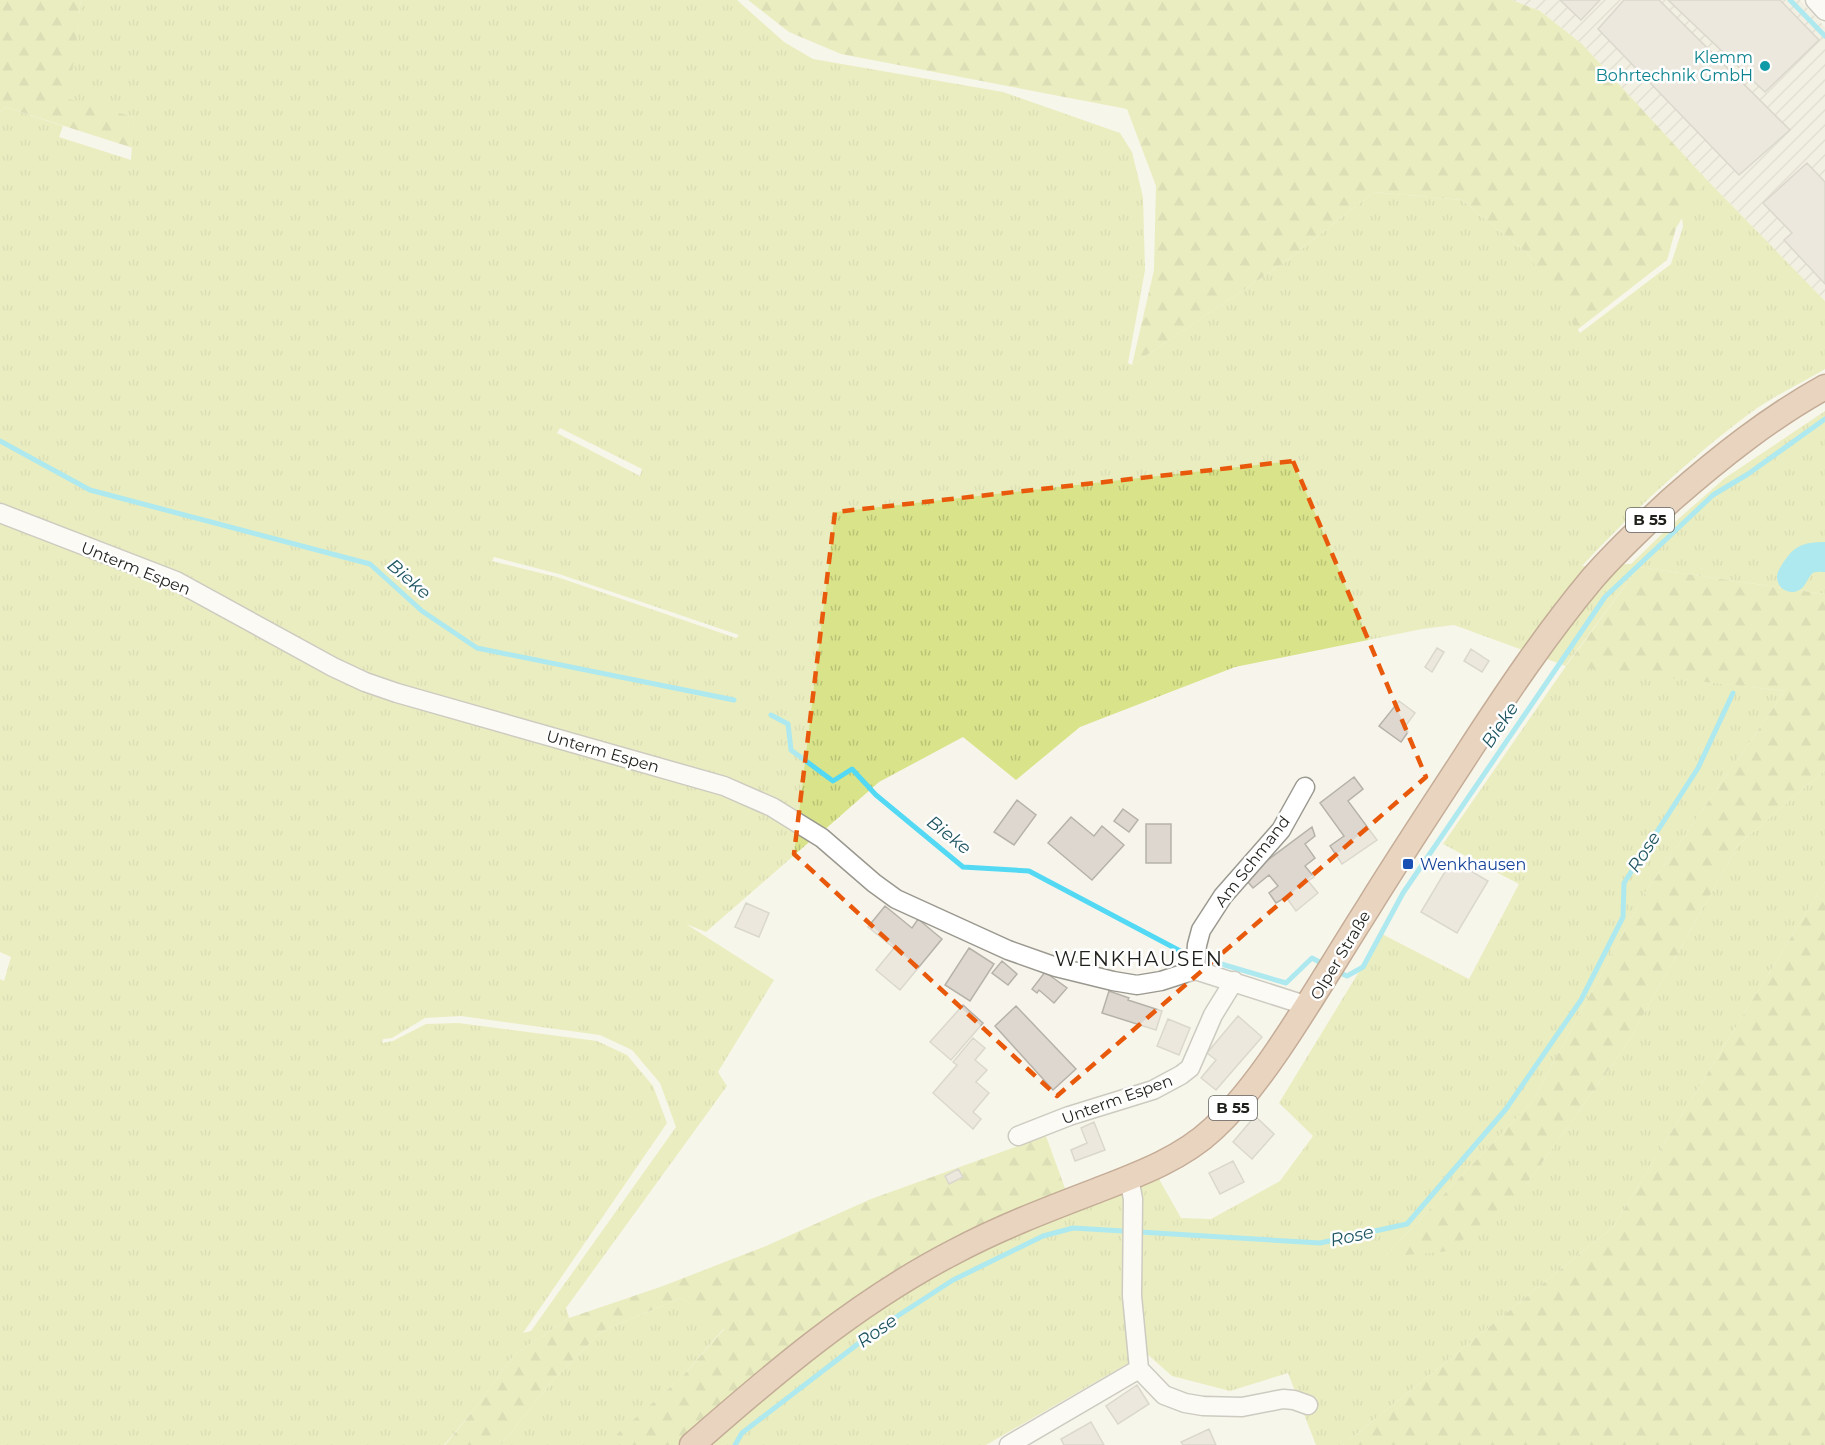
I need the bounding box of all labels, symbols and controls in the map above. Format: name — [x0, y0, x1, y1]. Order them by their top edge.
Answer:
place label: Klemm Bohrtechnik GmbH — [1596, 48, 1753, 85]
marker: Klemm Bohrtechnik GmbH — [1758, 59, 1772, 73]
road number: B 55 — [1626, 508, 1674, 532]
street label: Unterm Espen — [78, 538, 193, 599]
water label: Bieke — [383, 554, 435, 604]
water label: Bieke — [1477, 698, 1523, 752]
street label: Unterm Espen — [544, 726, 661, 777]
water label: Bieke — [922, 811, 976, 859]
street label: Am Schmand — [1211, 812, 1294, 911]
water label: Rose — [1623, 827, 1665, 876]
place label: Wenkhausen — [1420, 855, 1526, 874]
marker: Wenkhausen — [1401, 857, 1415, 871]
street label: Olper Straße — [1306, 907, 1375, 1003]
district label: WENKHAUSEN — [1055, 947, 1223, 971]
street label: Unterm Espen — [1059, 1071, 1175, 1128]
road number: B 55 — [1209, 1096, 1257, 1120]
water label: Rose — [1328, 1221, 1376, 1251]
water label: Rose — [853, 1309, 901, 1353]

